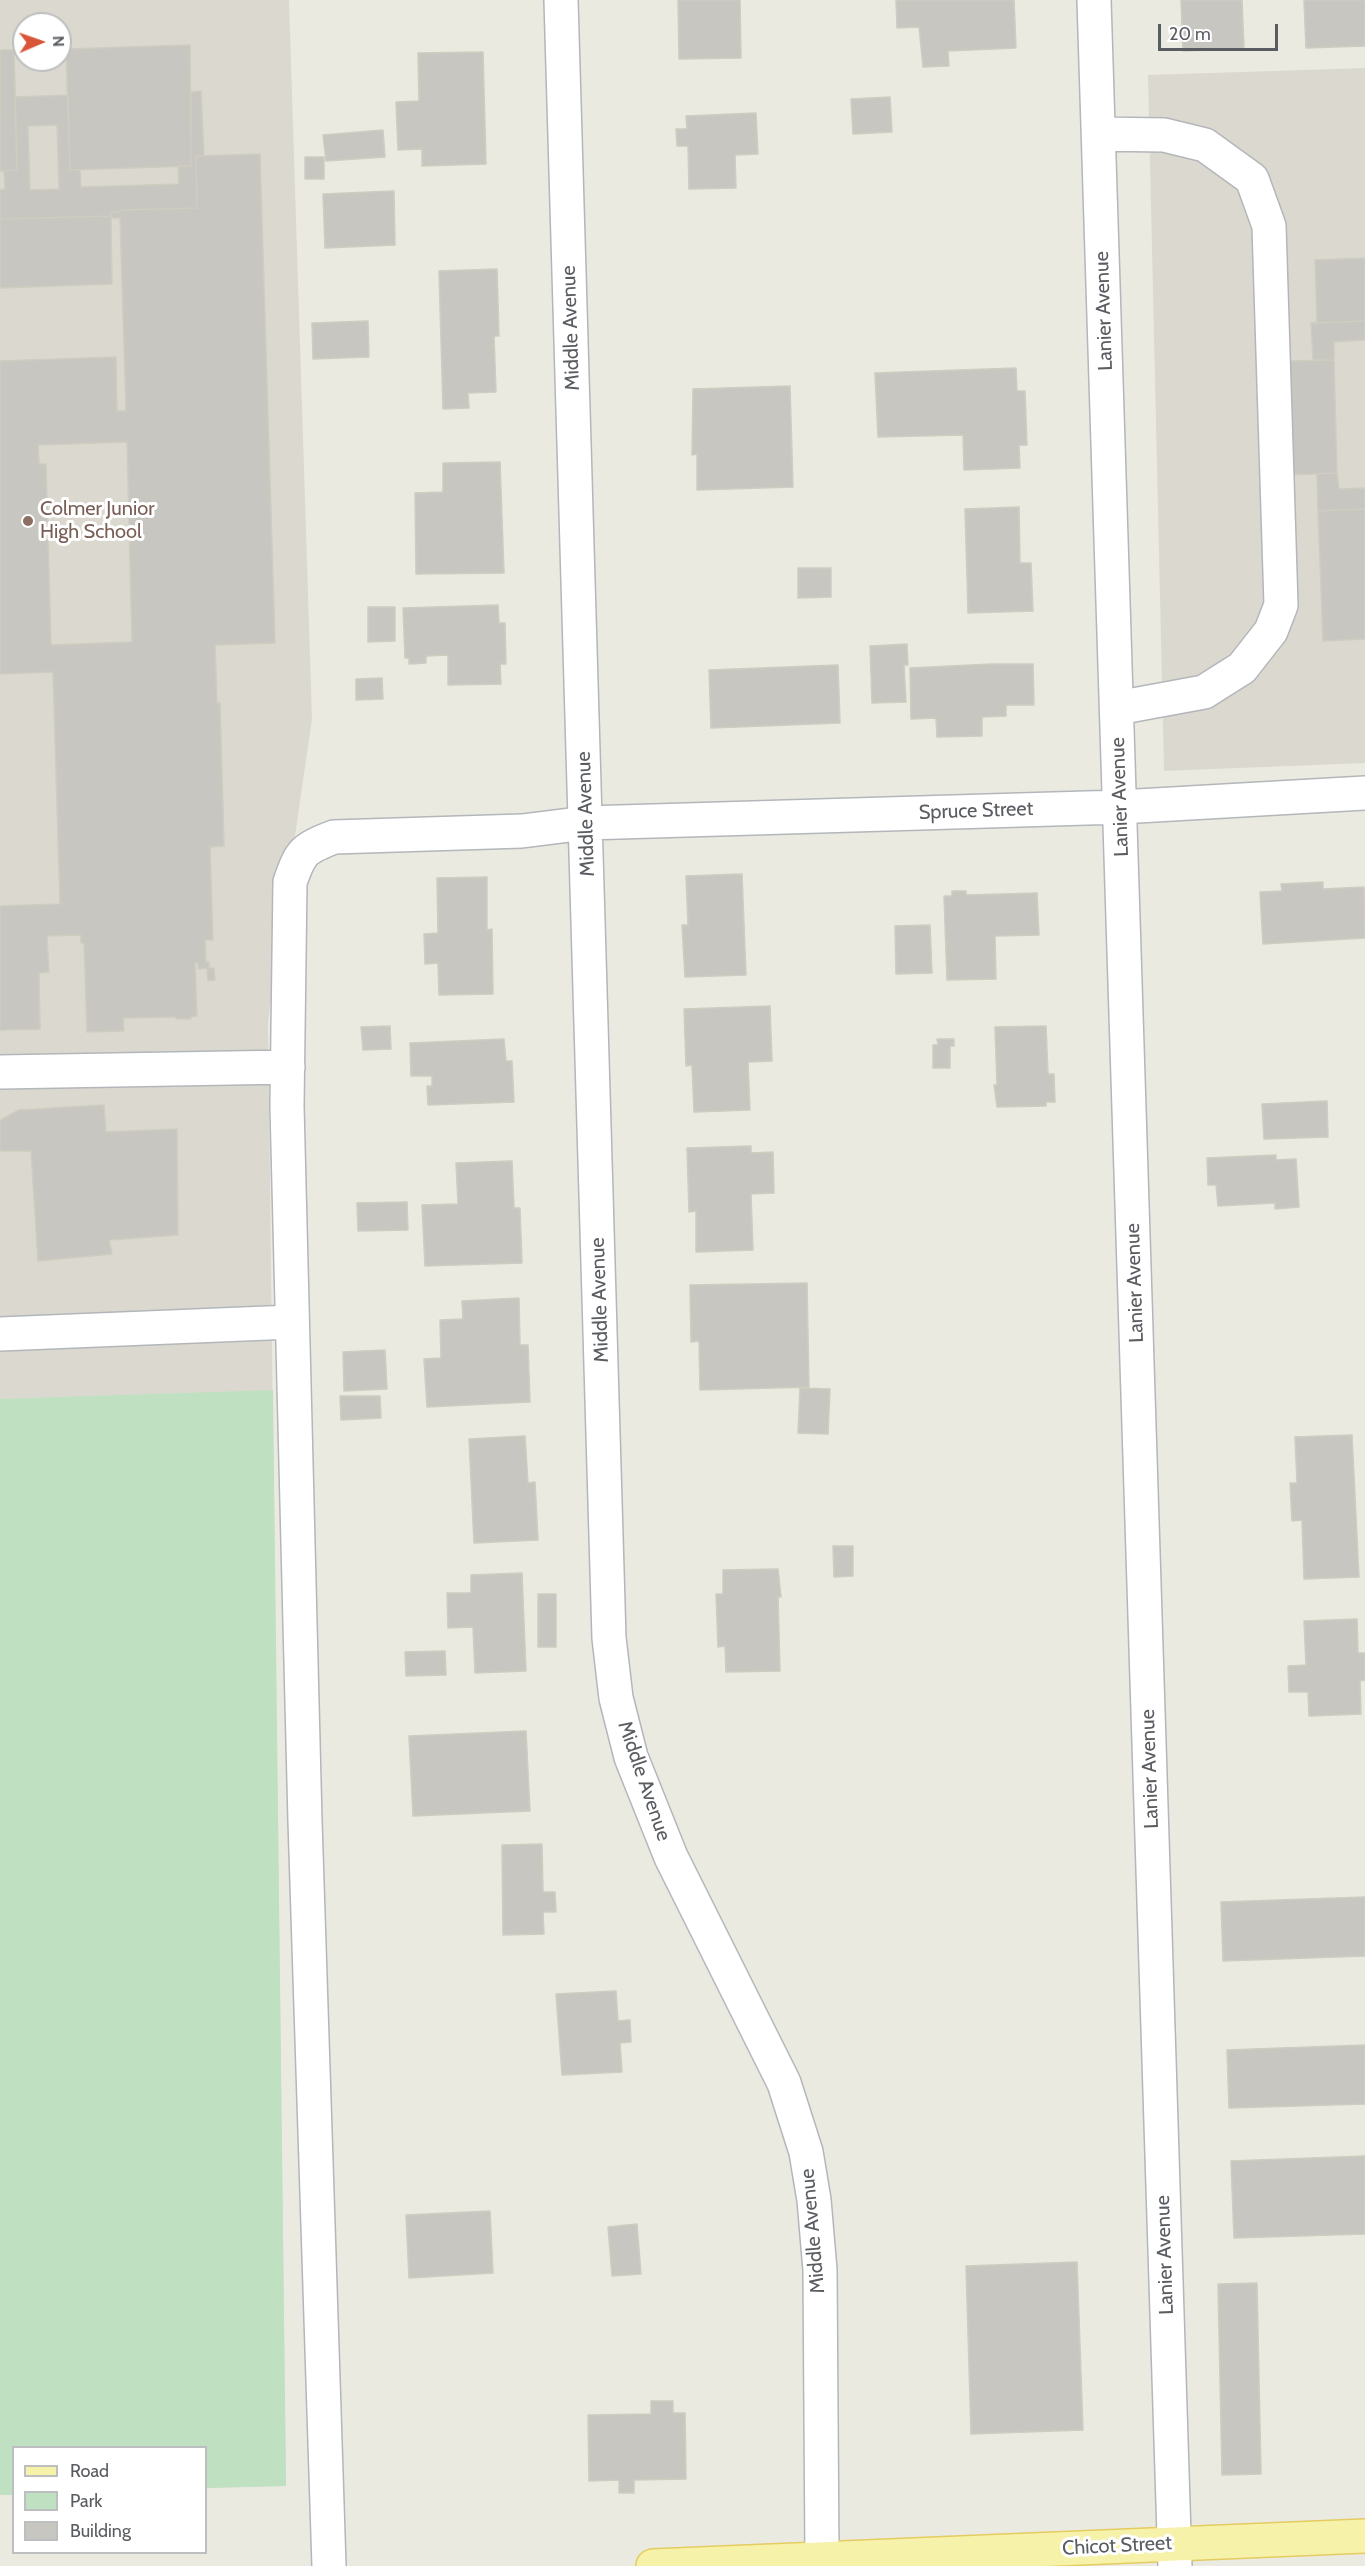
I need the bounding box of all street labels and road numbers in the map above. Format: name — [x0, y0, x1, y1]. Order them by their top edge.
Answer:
street label: Lanier Avenue — [1090, 251, 1118, 371]
street label: Middle Avenue — [557, 265, 585, 391]
street label: Lanier Avenue — [1106, 737, 1134, 857]
street label: Middle Avenue — [572, 751, 600, 877]
street label: Spruce Street — [918, 797, 1034, 825]
street label: Lanier Avenue — [1121, 1223, 1149, 1343]
street label: Middle Avenue — [586, 1237, 614, 1363]
street label: Lanier Avenue — [1136, 1709, 1164, 1829]
street label: Middle Avenue — [612, 1718, 676, 1844]
street label: Middle Avenue — [796, 2168, 830, 2294]
street label: Lanier Avenue — [1151, 2195, 1179, 2315]
street label: Chicot Street — [1062, 2531, 1172, 2561]

